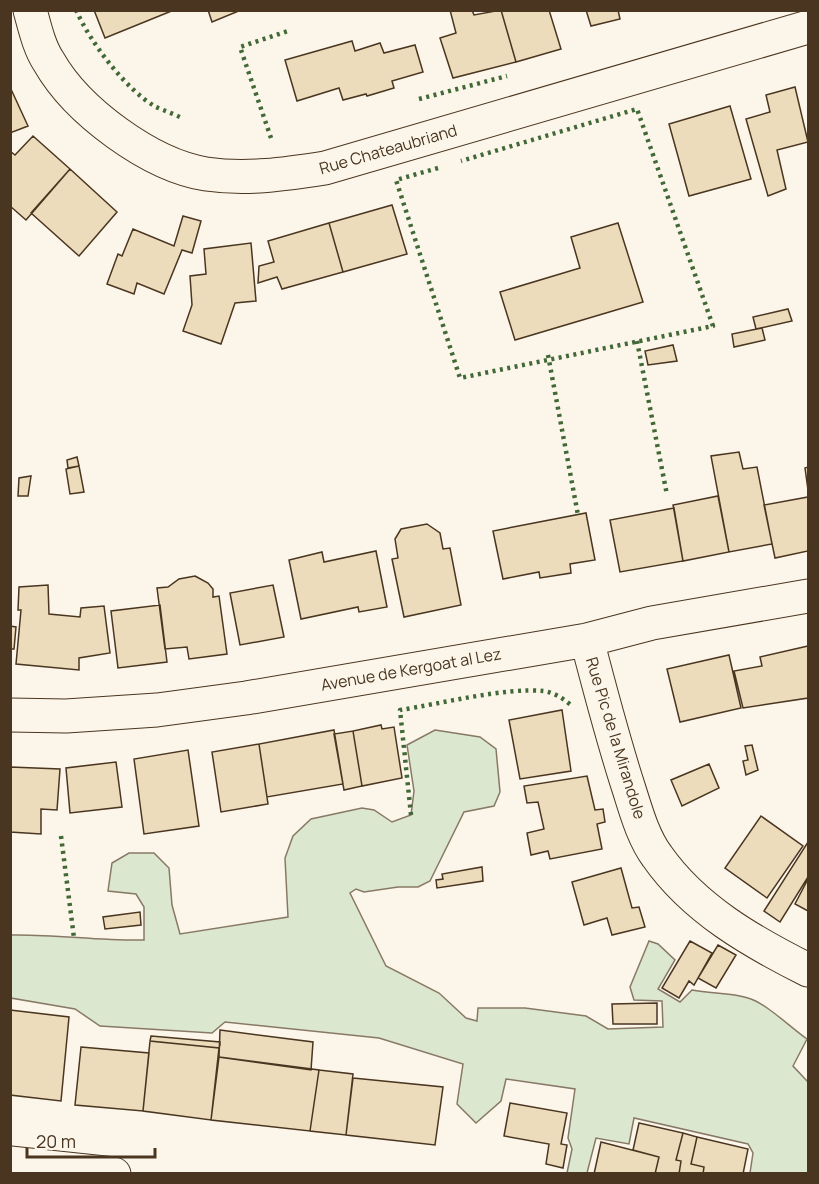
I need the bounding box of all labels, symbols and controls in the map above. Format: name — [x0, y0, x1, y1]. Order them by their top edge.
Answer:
street label: Rue Chateaubriand — [317, 119, 459, 179]
street label: Avenue de Kergoat al Lez — [319, 642, 503, 696]
street label: Rue Pic de la Mirandole — [581, 654, 651, 822]
scale bar — [27, 1121, 154, 1159]
text: 20 m — [36, 1129, 76, 1153]

